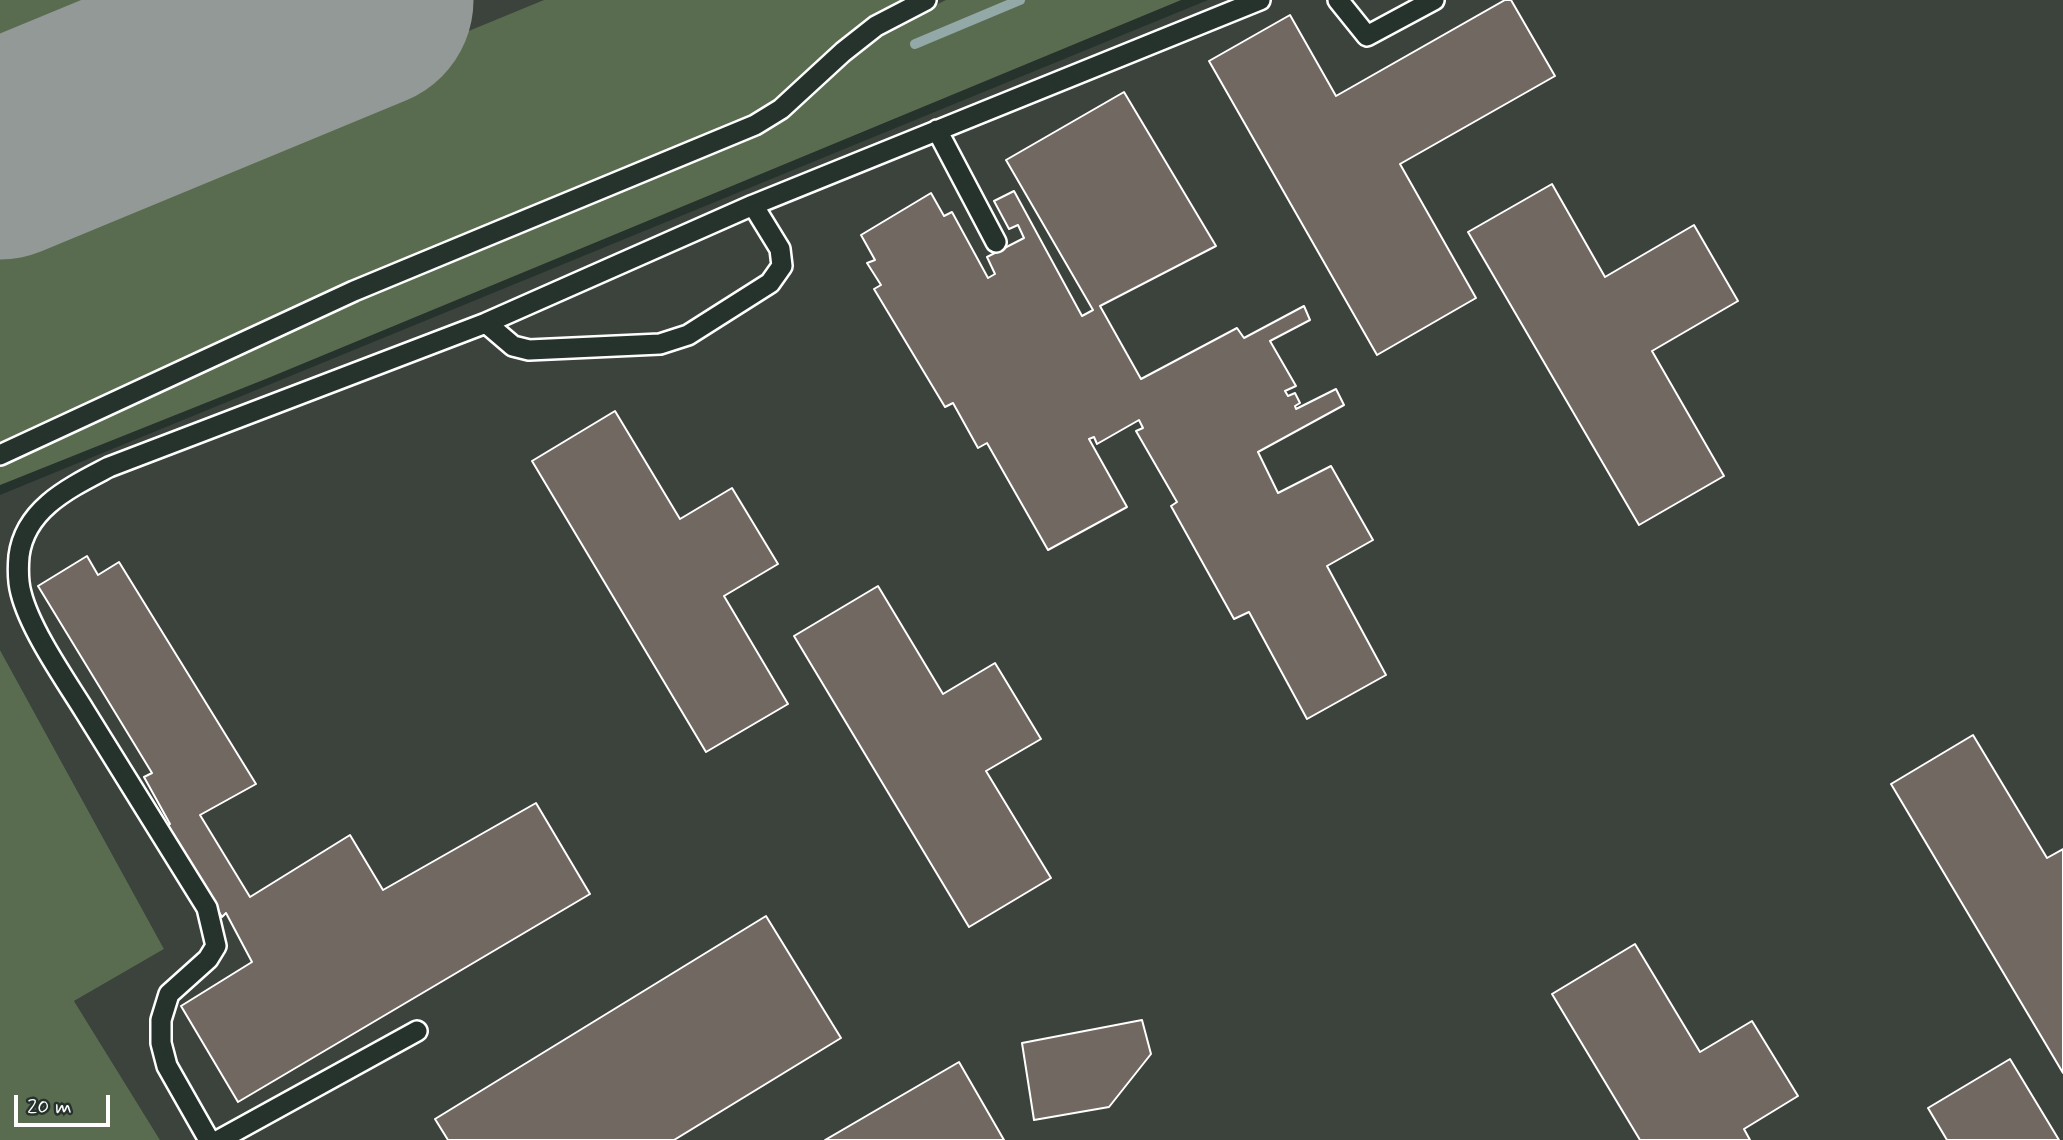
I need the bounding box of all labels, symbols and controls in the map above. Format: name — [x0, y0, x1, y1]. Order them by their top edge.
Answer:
scale bar — [18, 1080, 114, 1124]
text: 20 m — [27, 1093, 72, 1121]

